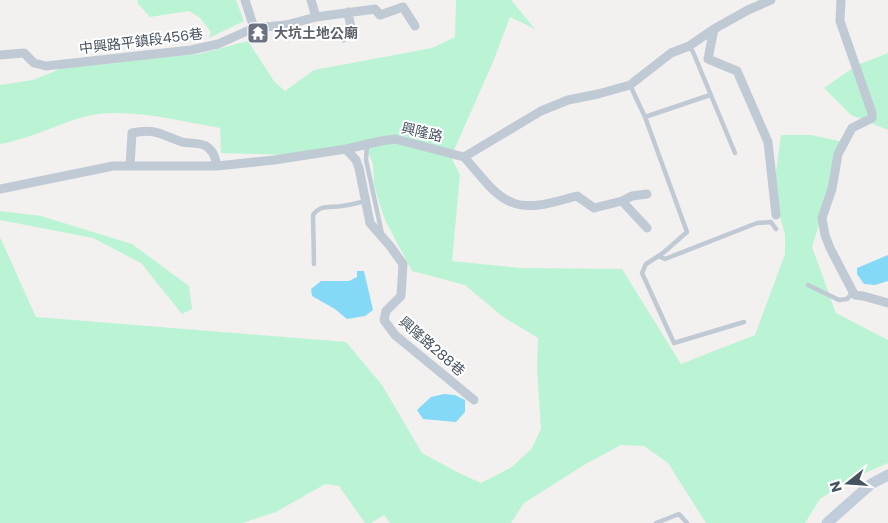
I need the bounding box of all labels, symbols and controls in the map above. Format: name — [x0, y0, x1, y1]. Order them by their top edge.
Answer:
temple icon: 大坑土地公廟 — [246, 21, 270, 45]
street label: 中興路平鎮段456巷 — [78, 23, 204, 59]
place label: 大坑土地公廟 — [274, 23, 358, 43]
street label: 興隆路 — [399, 118, 445, 146]
street label: 興隆路288巷 — [395, 312, 469, 380]
north arrow — [823, 458, 873, 508]
text: N — [824, 479, 847, 495]

